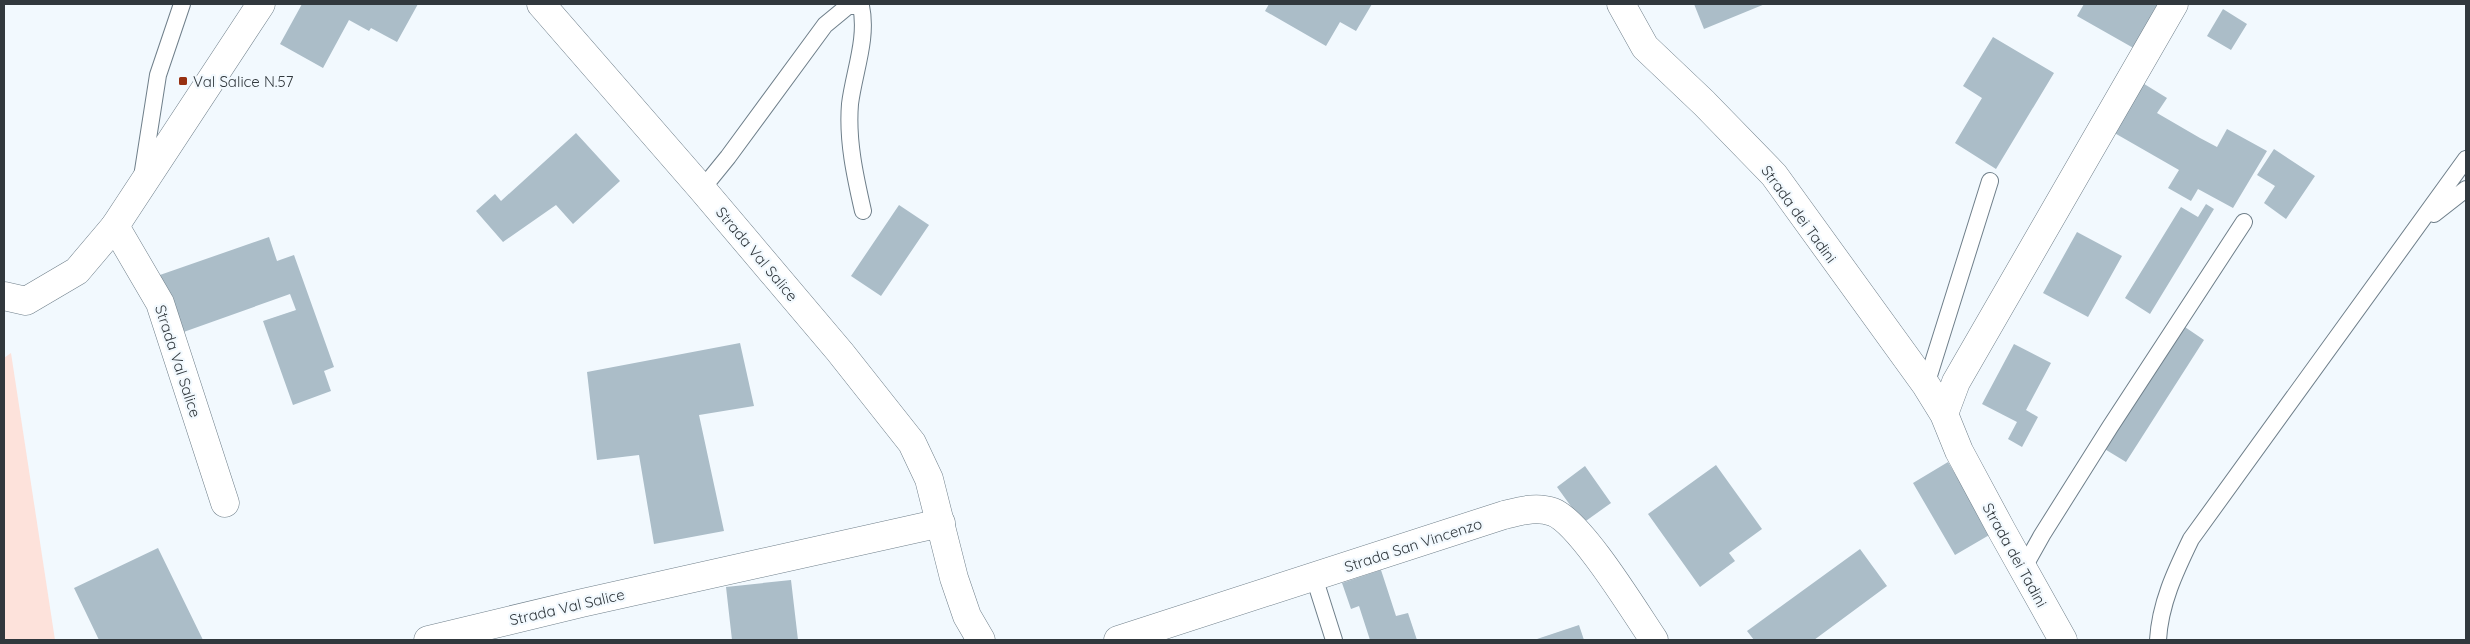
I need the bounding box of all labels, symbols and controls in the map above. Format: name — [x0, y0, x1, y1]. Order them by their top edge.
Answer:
place label: Val Salice N.57 — [193, 72, 294, 91]
marker: Val Salice N.57 — [177, 75, 189, 87]
street label: Strada dei Tadini — [1757, 161, 1841, 267]
street label: Strada Val Salice — [712, 203, 802, 305]
street label: Strada Val Salice — [151, 302, 205, 420]
street label: Strada dei Tadini — [1979, 500, 2051, 610]
street label: Strada San Vincenzo — [1342, 514, 1484, 576]
street label: Strada Val Salice — [508, 585, 626, 629]

